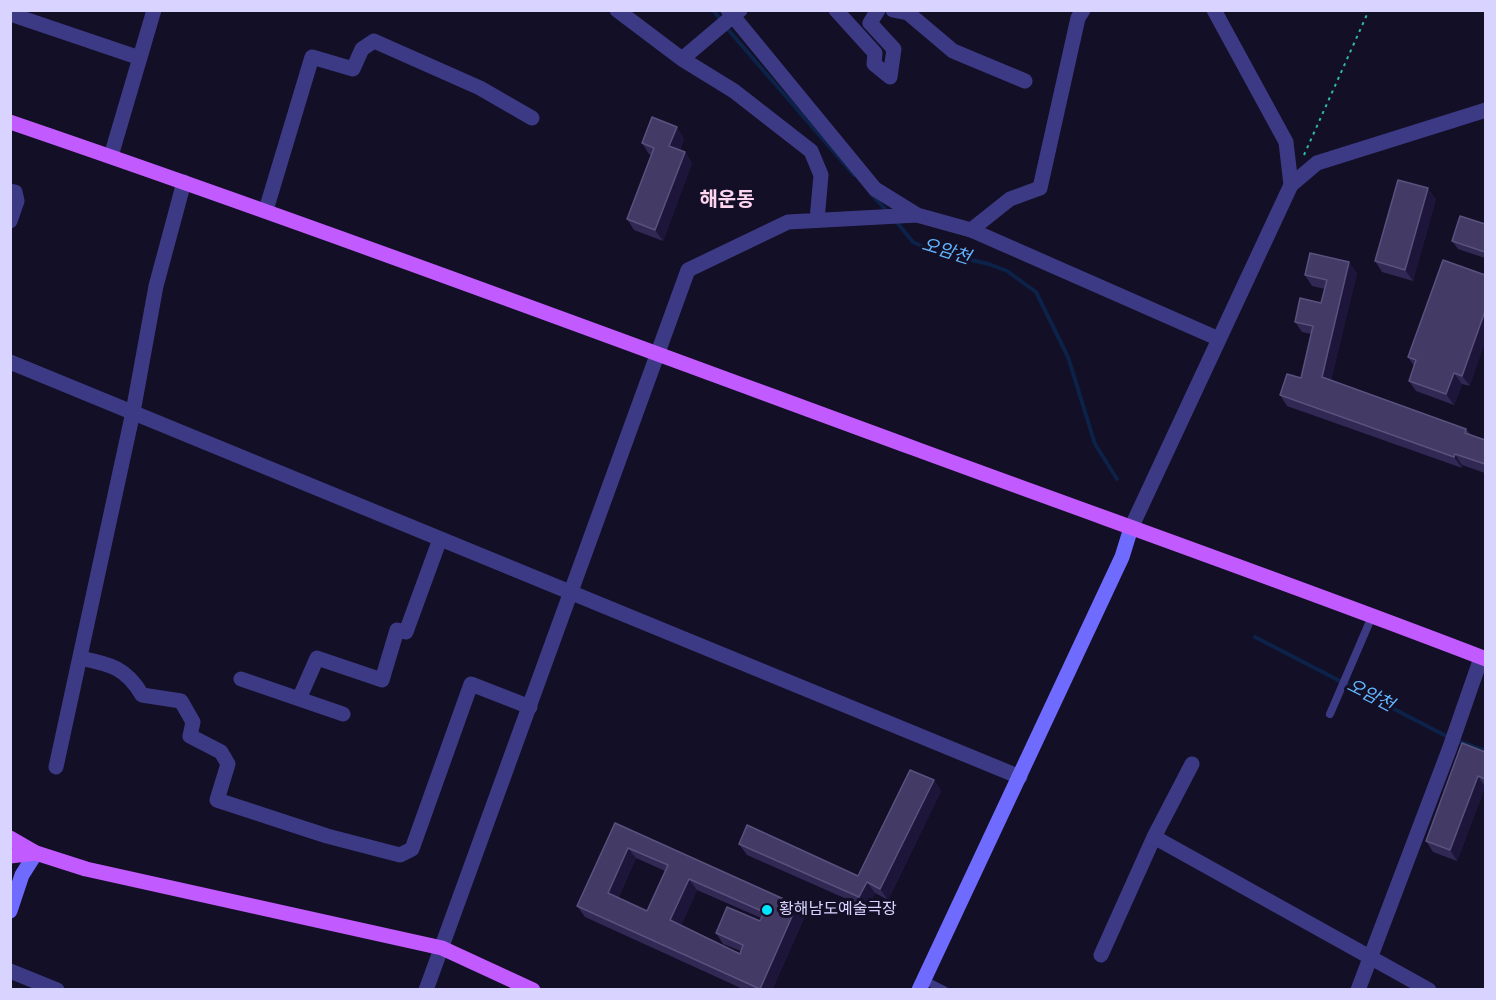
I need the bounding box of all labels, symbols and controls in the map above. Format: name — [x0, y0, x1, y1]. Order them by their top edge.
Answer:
district label: 해운동 — [699, 189, 755, 213]
water label: 오암천 — [919, 234, 973, 270]
water label: 오암천 — [1343, 675, 1397, 717]
place label: 황해남도예술극장 — [779, 900, 897, 920]
marker: 황해남도예술극장 — [760, 903, 774, 917]

